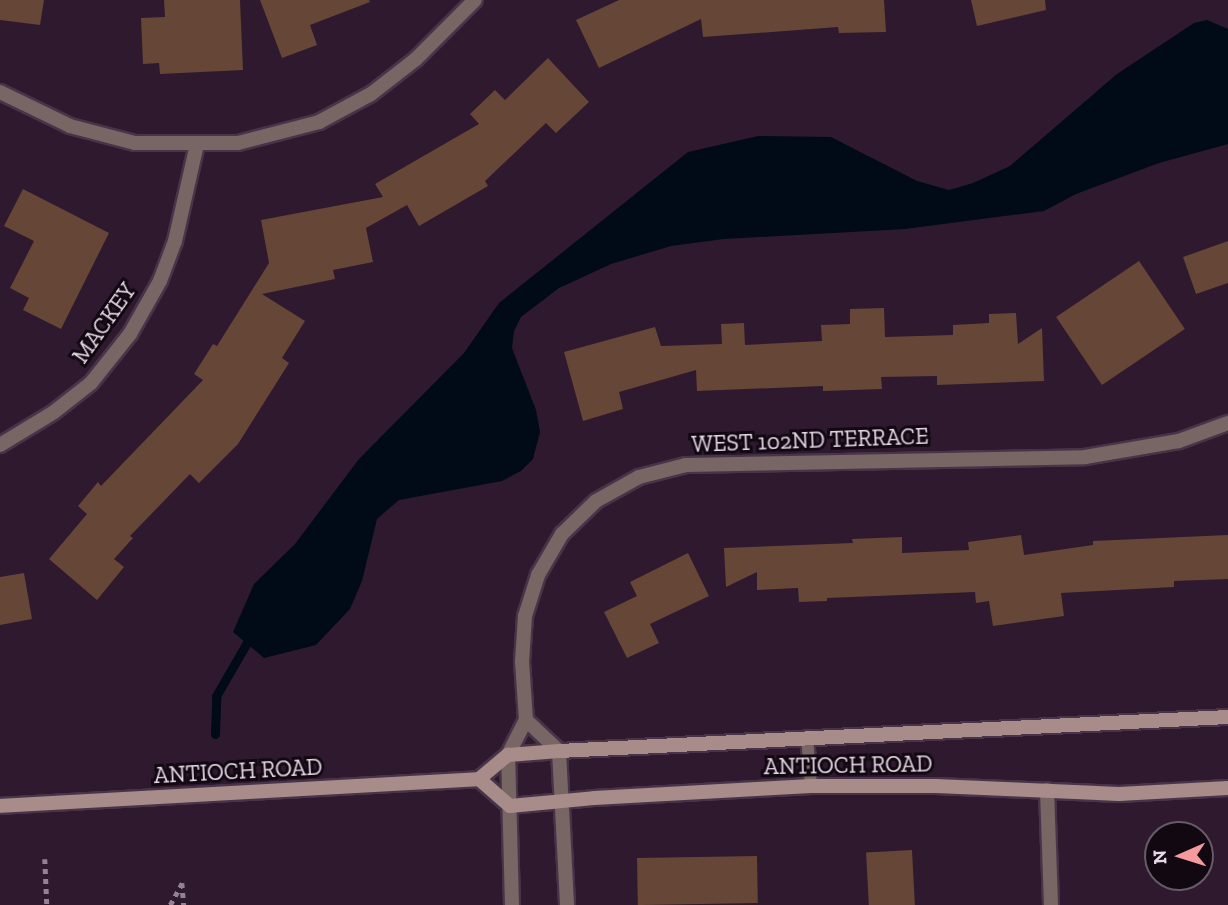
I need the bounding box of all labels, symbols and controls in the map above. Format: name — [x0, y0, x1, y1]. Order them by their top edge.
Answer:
street label: MACKEY — [66, 277, 142, 369]
street label: WEST 102ND TERRACE — [691, 422, 929, 458]
street label: ANTIOCH ROAD — [763, 750, 933, 780]
street label: ANTIOCH ROAD — [153, 753, 323, 789]
north arrow — [1144, 821, 1214, 891]
text: N — [1148, 849, 1171, 865]

